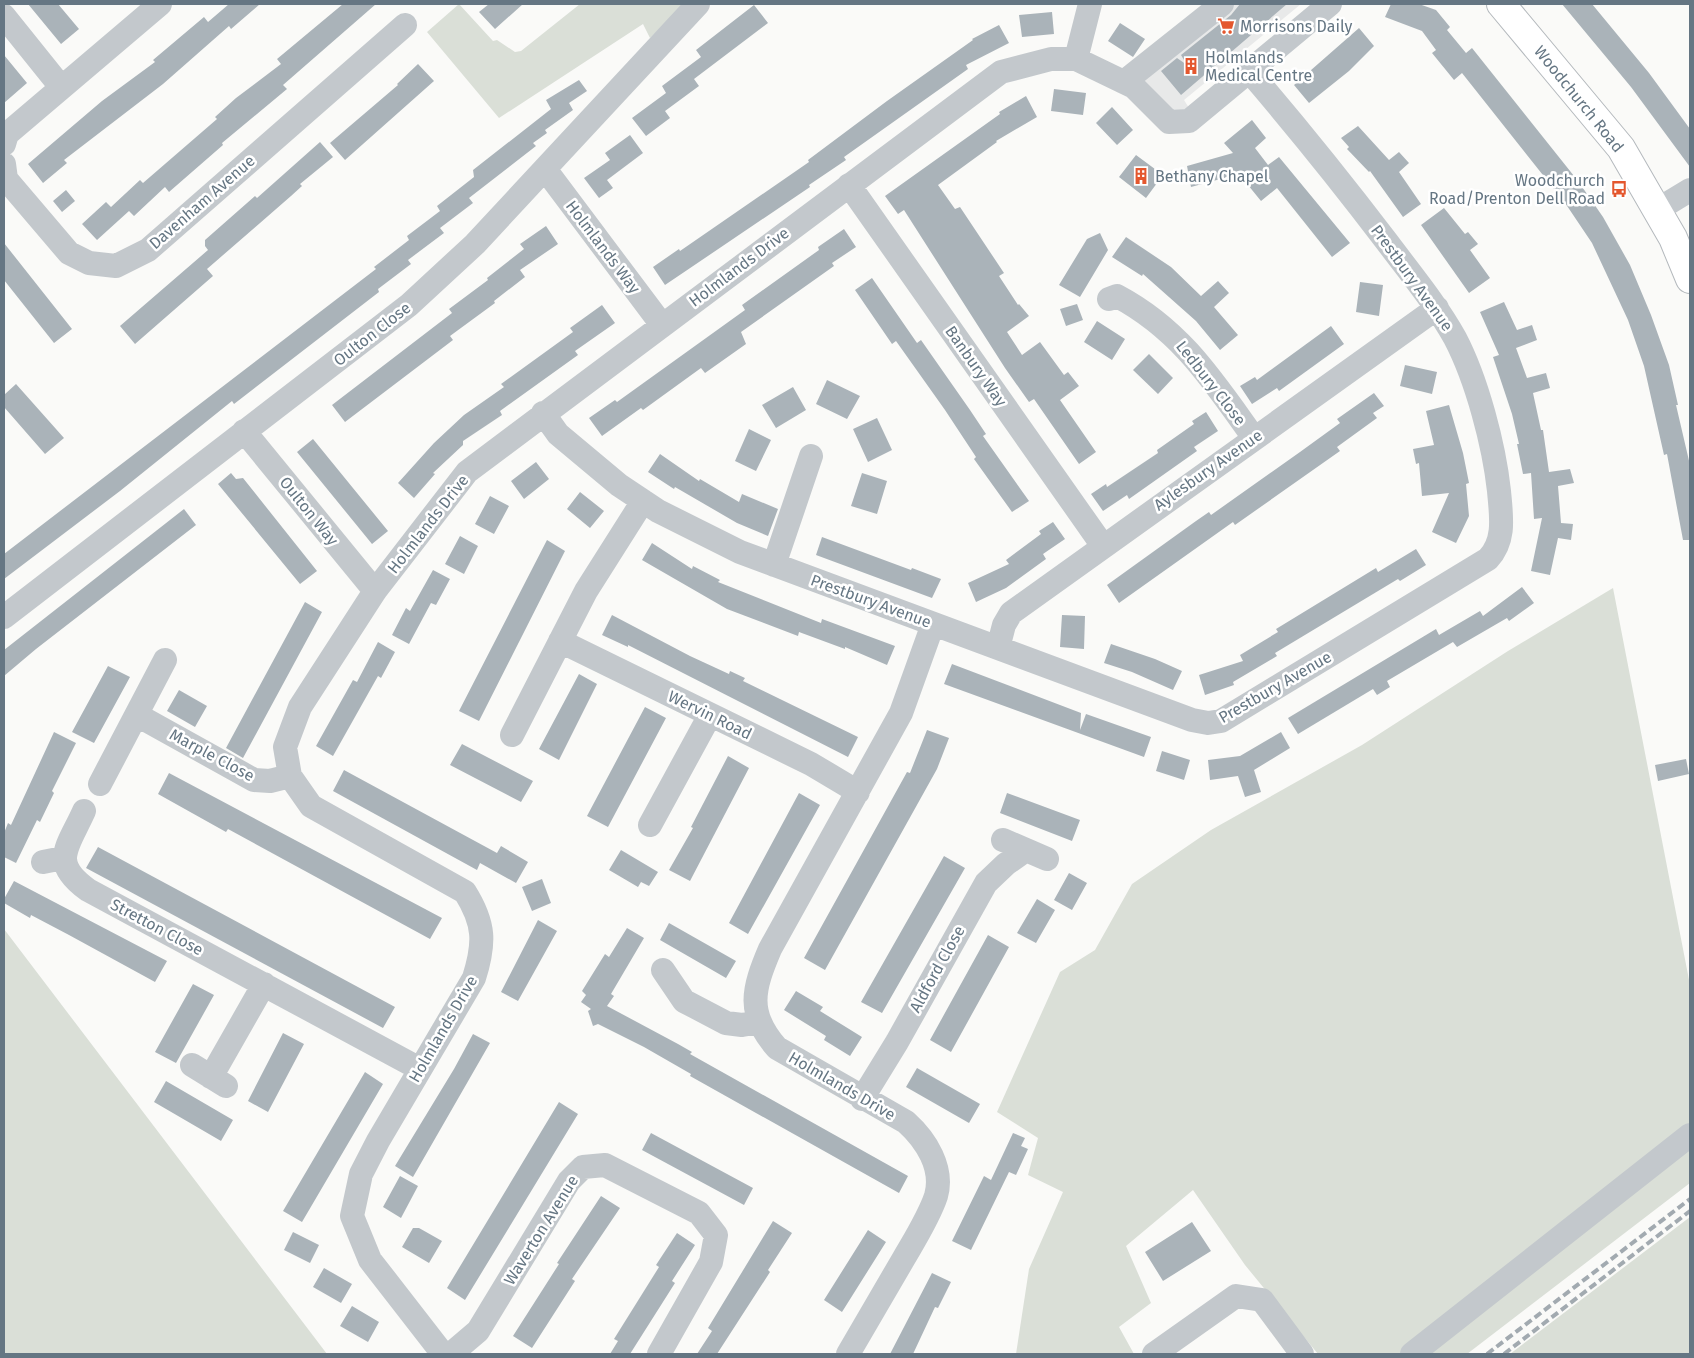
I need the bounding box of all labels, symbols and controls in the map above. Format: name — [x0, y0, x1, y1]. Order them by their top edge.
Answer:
supermarket icon: Morrisons Daily — [1216, 16, 1236, 36]
place label: Morrisons Daily — [1240, 17, 1352, 36]
street label: Woodchurch Road — [1530, 42, 1628, 156]
place label: Holmlands Medical Centre — [1205, 48, 1312, 85]
building icon: Holmlands Medical Centre — [1181, 56, 1201, 76]
street label: Davenham Avenue — [145, 151, 259, 253]
building icon: Bethany Chapel — [1131, 166, 1151, 186]
place label: Bethany Chapel — [1155, 167, 1269, 186]
place label: Woodchurch Road/Prenton Dell Road — [1429, 171, 1605, 208]
bus stop icon: Woodchurch Road/Prenton Dell Road — [1609, 179, 1629, 199]
street label: Holmlands Way — [562, 197, 644, 297]
street label: Prestbury Avenue — [1367, 221, 1457, 335]
street label: Holmlands Drive — [685, 223, 793, 311]
street label: Oulton Close — [330, 298, 414, 370]
street label: Banbury Way — [941, 322, 1011, 410]
street label: Ledbury Close — [1172, 337, 1250, 429]
street label: Aylesbury Avenue — [1150, 425, 1266, 515]
street label: Holmlands Drive — [384, 471, 472, 577]
street label: Oulton Way — [276, 473, 342, 549]
street label: Prestbury Avenue — [808, 570, 934, 632]
street label: Prestbury Avenue — [1215, 647, 1335, 727]
street label: Wervin Road — [665, 687, 755, 743]
street label: Marple Close — [166, 725, 258, 785]
street label: Stretton Close — [107, 895, 207, 959]
street label: Aldford Close — [905, 922, 969, 1016]
street label: Holmlands Drive — [405, 972, 481, 1086]
street label: Holmlands Drive — [785, 1048, 899, 1124]
street label: Waverton Avenue — [500, 1172, 582, 1288]

